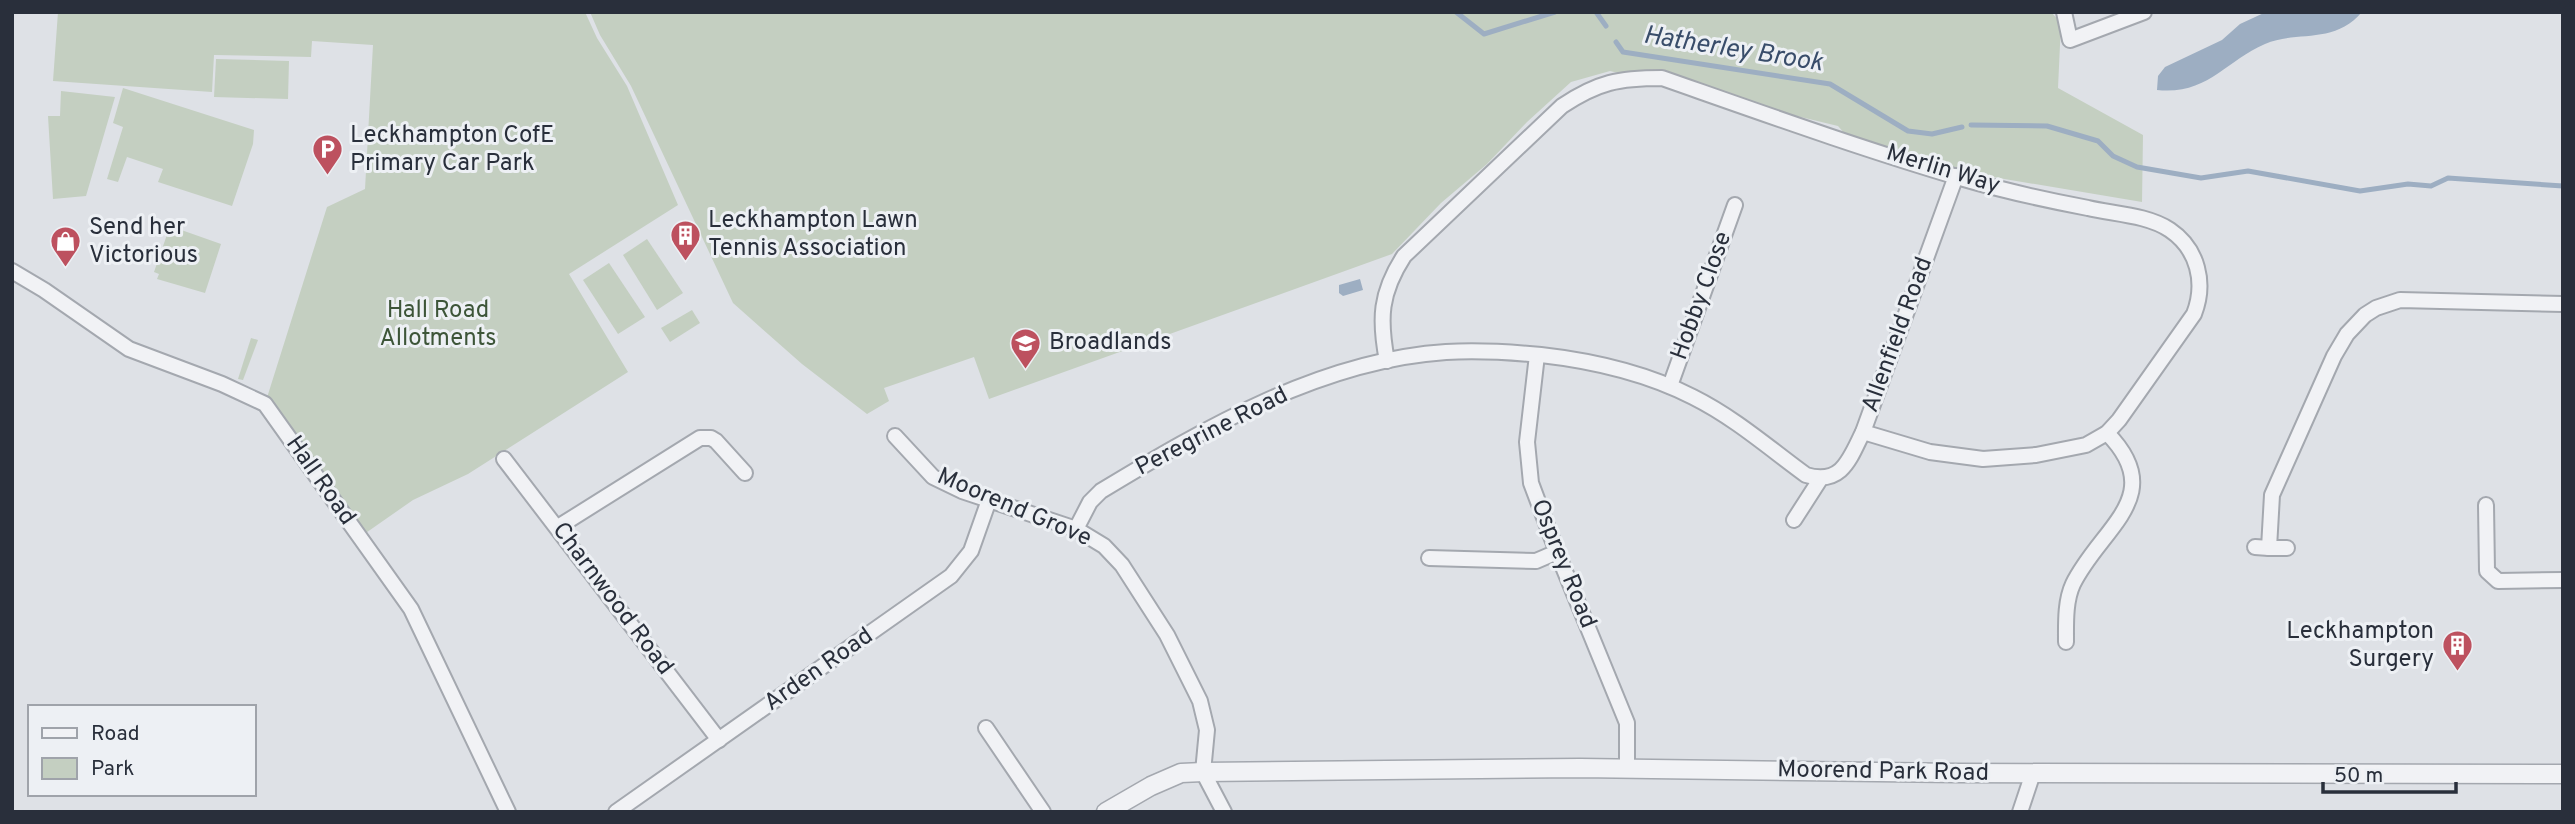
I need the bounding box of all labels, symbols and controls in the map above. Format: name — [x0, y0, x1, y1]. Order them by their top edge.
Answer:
water label: Hatherley Brook — [1641, 20, 1826, 81]
place label: Leckhampton CofE Primary Car Park — [350, 121, 554, 179]
parking icon: Leckhampton CofE Primary Car Park — [310, 133, 344, 177]
street label: Merlin Way — [1882, 138, 2004, 202]
place label: Leckhampton Lawn Tennis Association — [708, 206, 918, 264]
place label: Send her Victorious — [89, 213, 198, 271]
building icon: Leckhampton Lawn Tennis Association — [668, 218, 702, 262]
shop icon: Send her Victorious — [49, 225, 83, 269]
street label: Hobby Close — [1665, 228, 1739, 364]
street label: Allenfield Road — [1856, 253, 1940, 417]
park label: Hall Road Allotments — [379, 296, 497, 354]
school or university icon: Broadlands — [1009, 326, 1043, 370]
place label: Broadlands — [1049, 328, 1172, 358]
street label: Peregrine Road — [1131, 381, 1293, 483]
street label: Hall Road — [278, 430, 362, 532]
street label: Moorend Grove — [932, 462, 1096, 554]
street label: Osprey Road — [1523, 495, 1603, 633]
street label: Charnwood Road — [545, 517, 679, 681]
place label: Leckhampton Surgery — [2286, 617, 2434, 675]
street label: Arden Road — [759, 621, 879, 719]
building icon: Leckhampton Surgery — [2440, 629, 2474, 673]
legend — [28, 705, 256, 796]
text: Road — [91, 721, 140, 748]
scale bar — [2323, 750, 2456, 794]
street label: Moorend Park Road — [1777, 755, 1989, 789]
text: Park — [91, 756, 134, 783]
text: 50 m — [2334, 763, 2383, 790]

